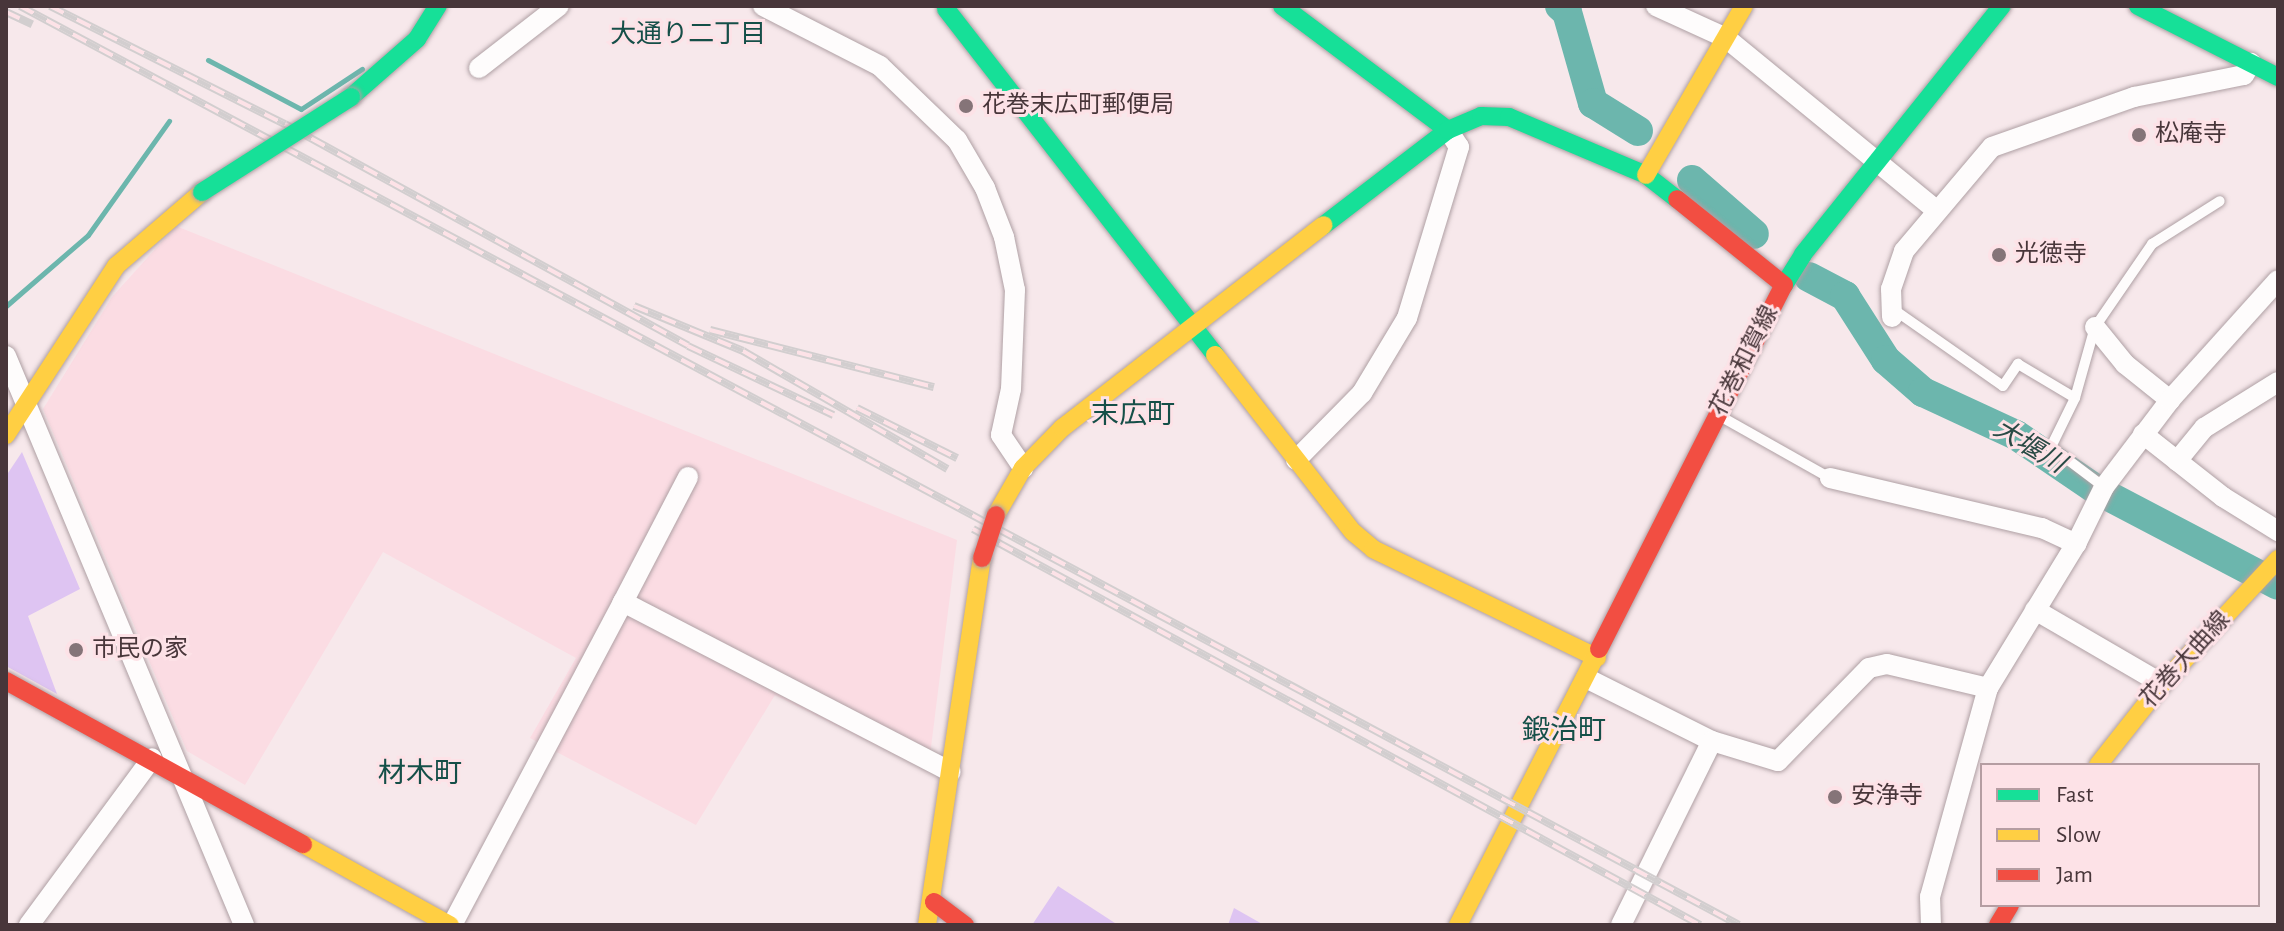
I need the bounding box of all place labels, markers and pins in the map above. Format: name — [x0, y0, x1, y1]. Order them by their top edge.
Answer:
place label: 花巻末広町郵便局 — [982, 92, 1174, 120]
marker: 花巻末広町郵便局 — [957, 97, 975, 115]
place label: 松庵寺 — [2155, 121, 2227, 149]
marker: 松庵寺 — [2130, 126, 2148, 144]
place label: 光徳寺 — [2015, 241, 2087, 269]
marker: 光徳寺 — [1990, 246, 2008, 264]
place label: 市民の家 — [92, 636, 188, 664]
marker: 市民の家 — [67, 641, 85, 659]
place label: 安浄寺 — [1851, 783, 1923, 811]
marker: 安浄寺 — [1826, 788, 1844, 806]

